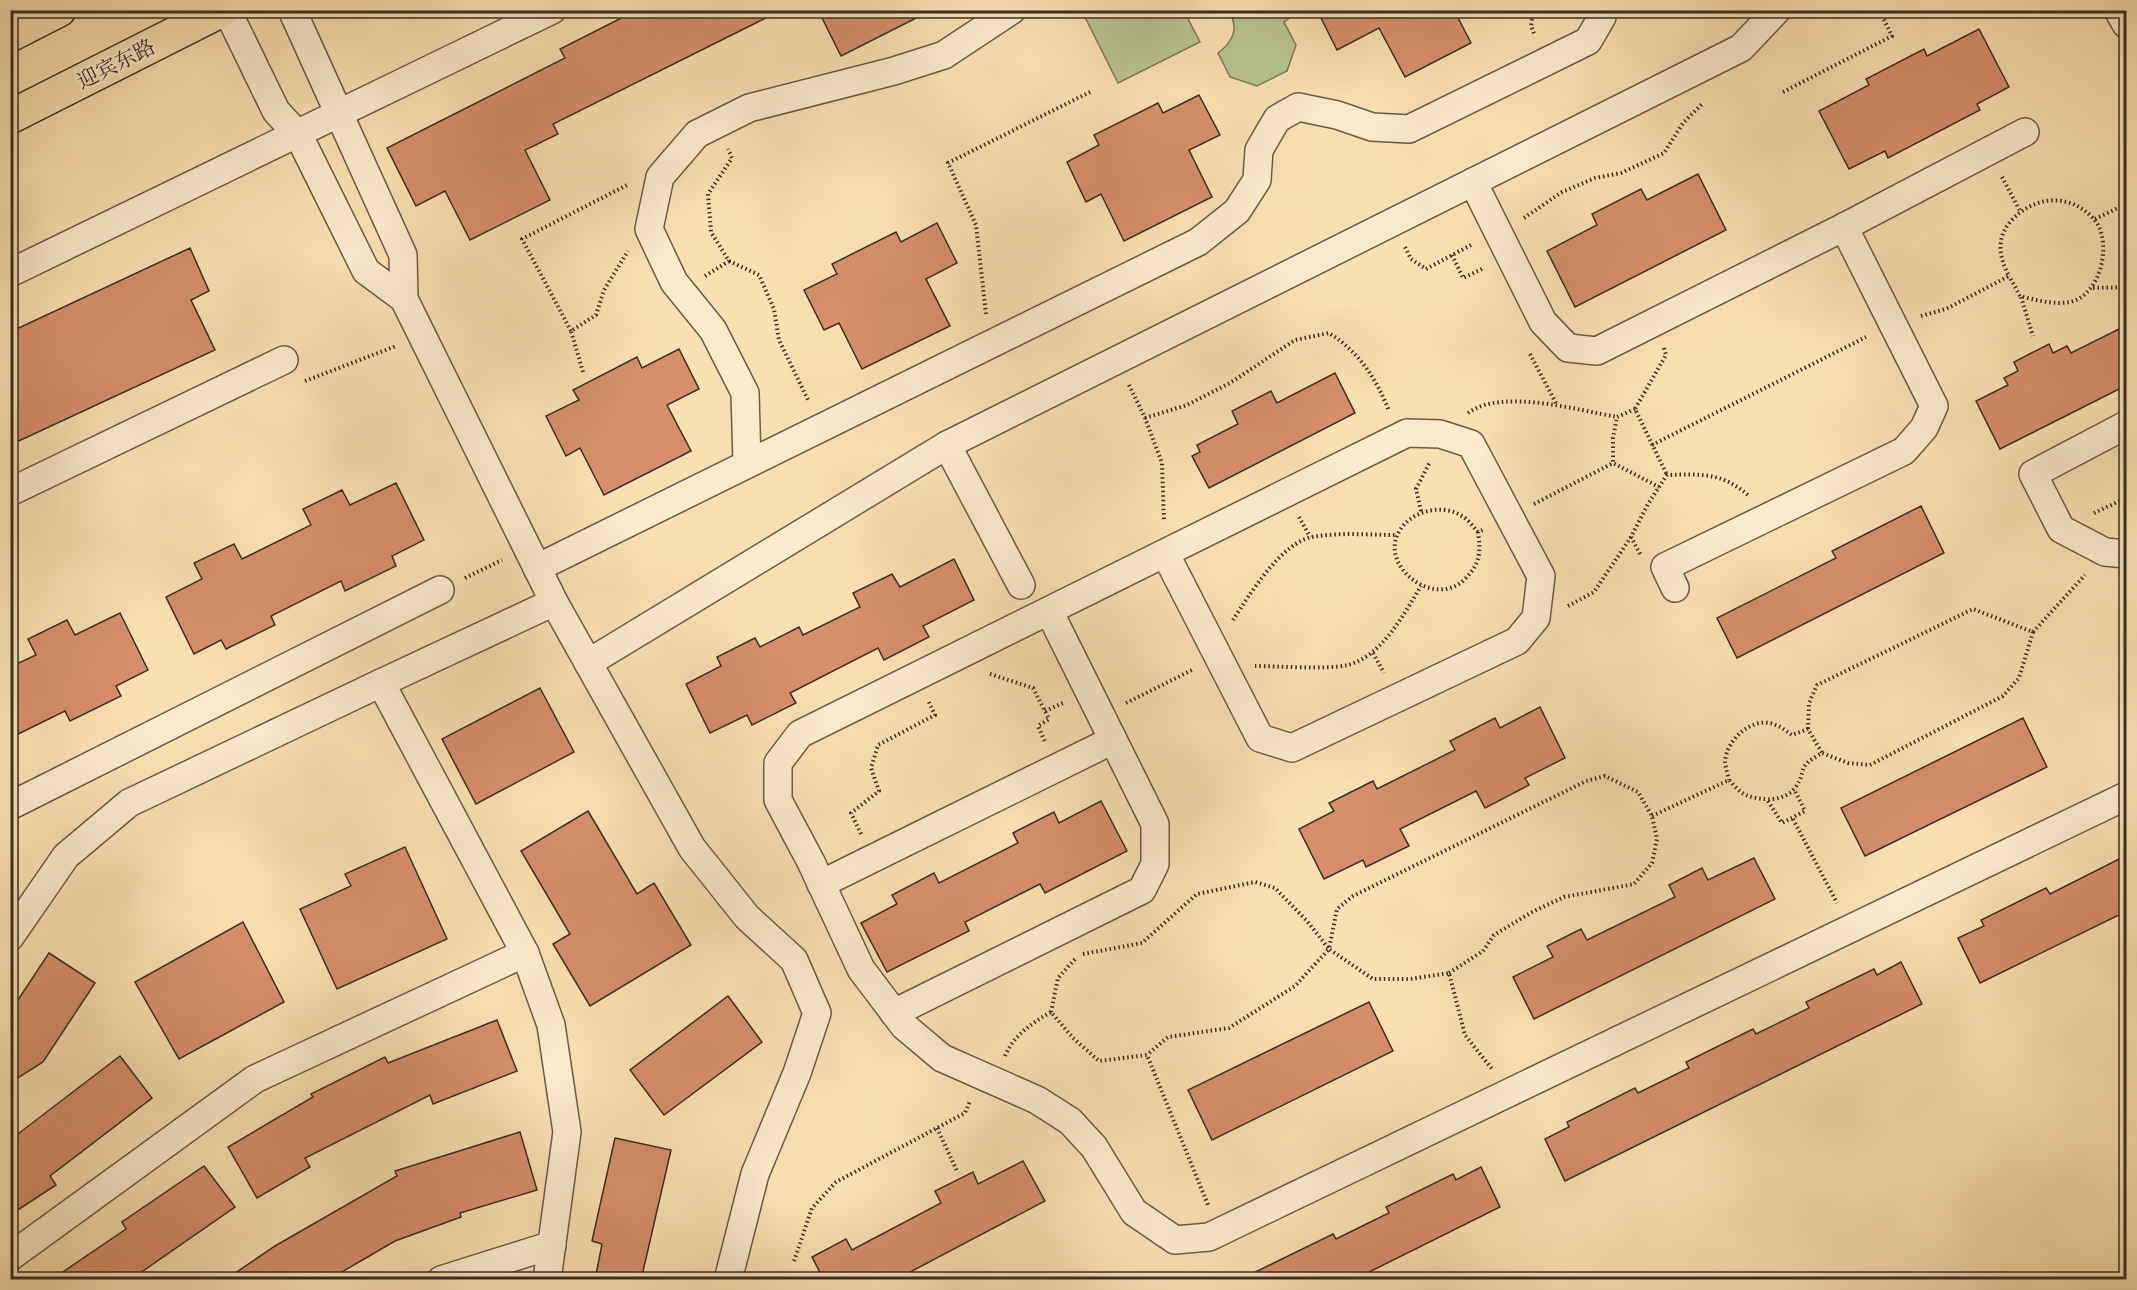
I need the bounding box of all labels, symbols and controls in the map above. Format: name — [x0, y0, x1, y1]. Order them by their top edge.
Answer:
street label: 迎宾东路 — [73, 34, 159, 94]

